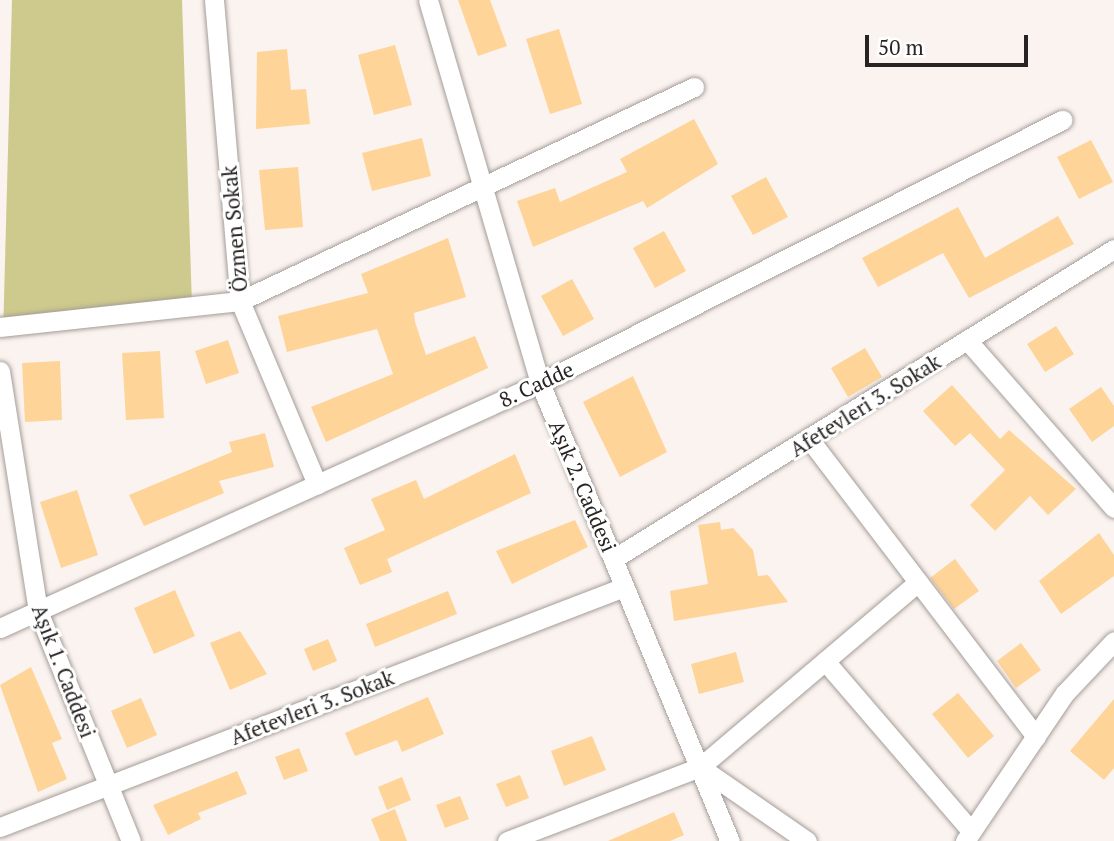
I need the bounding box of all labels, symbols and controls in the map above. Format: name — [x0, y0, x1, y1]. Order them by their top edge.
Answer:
scale bar — [869, 21, 1032, 65]
text: 50 m — [878, 33, 924, 61]
street label: Özmen Sokak — [216, 165, 252, 293]
street label: Afetevleri 3. Sokak — [785, 348, 945, 462]
street label: 8. Cadde — [494, 356, 578, 412]
street label: Aşık 2. Caddesi — [544, 416, 622, 556]
street label: Aşık 1. Caddesi — [27, 600, 101, 742]
street label: Afetevleri 3. Sokak — [226, 664, 398, 750]

